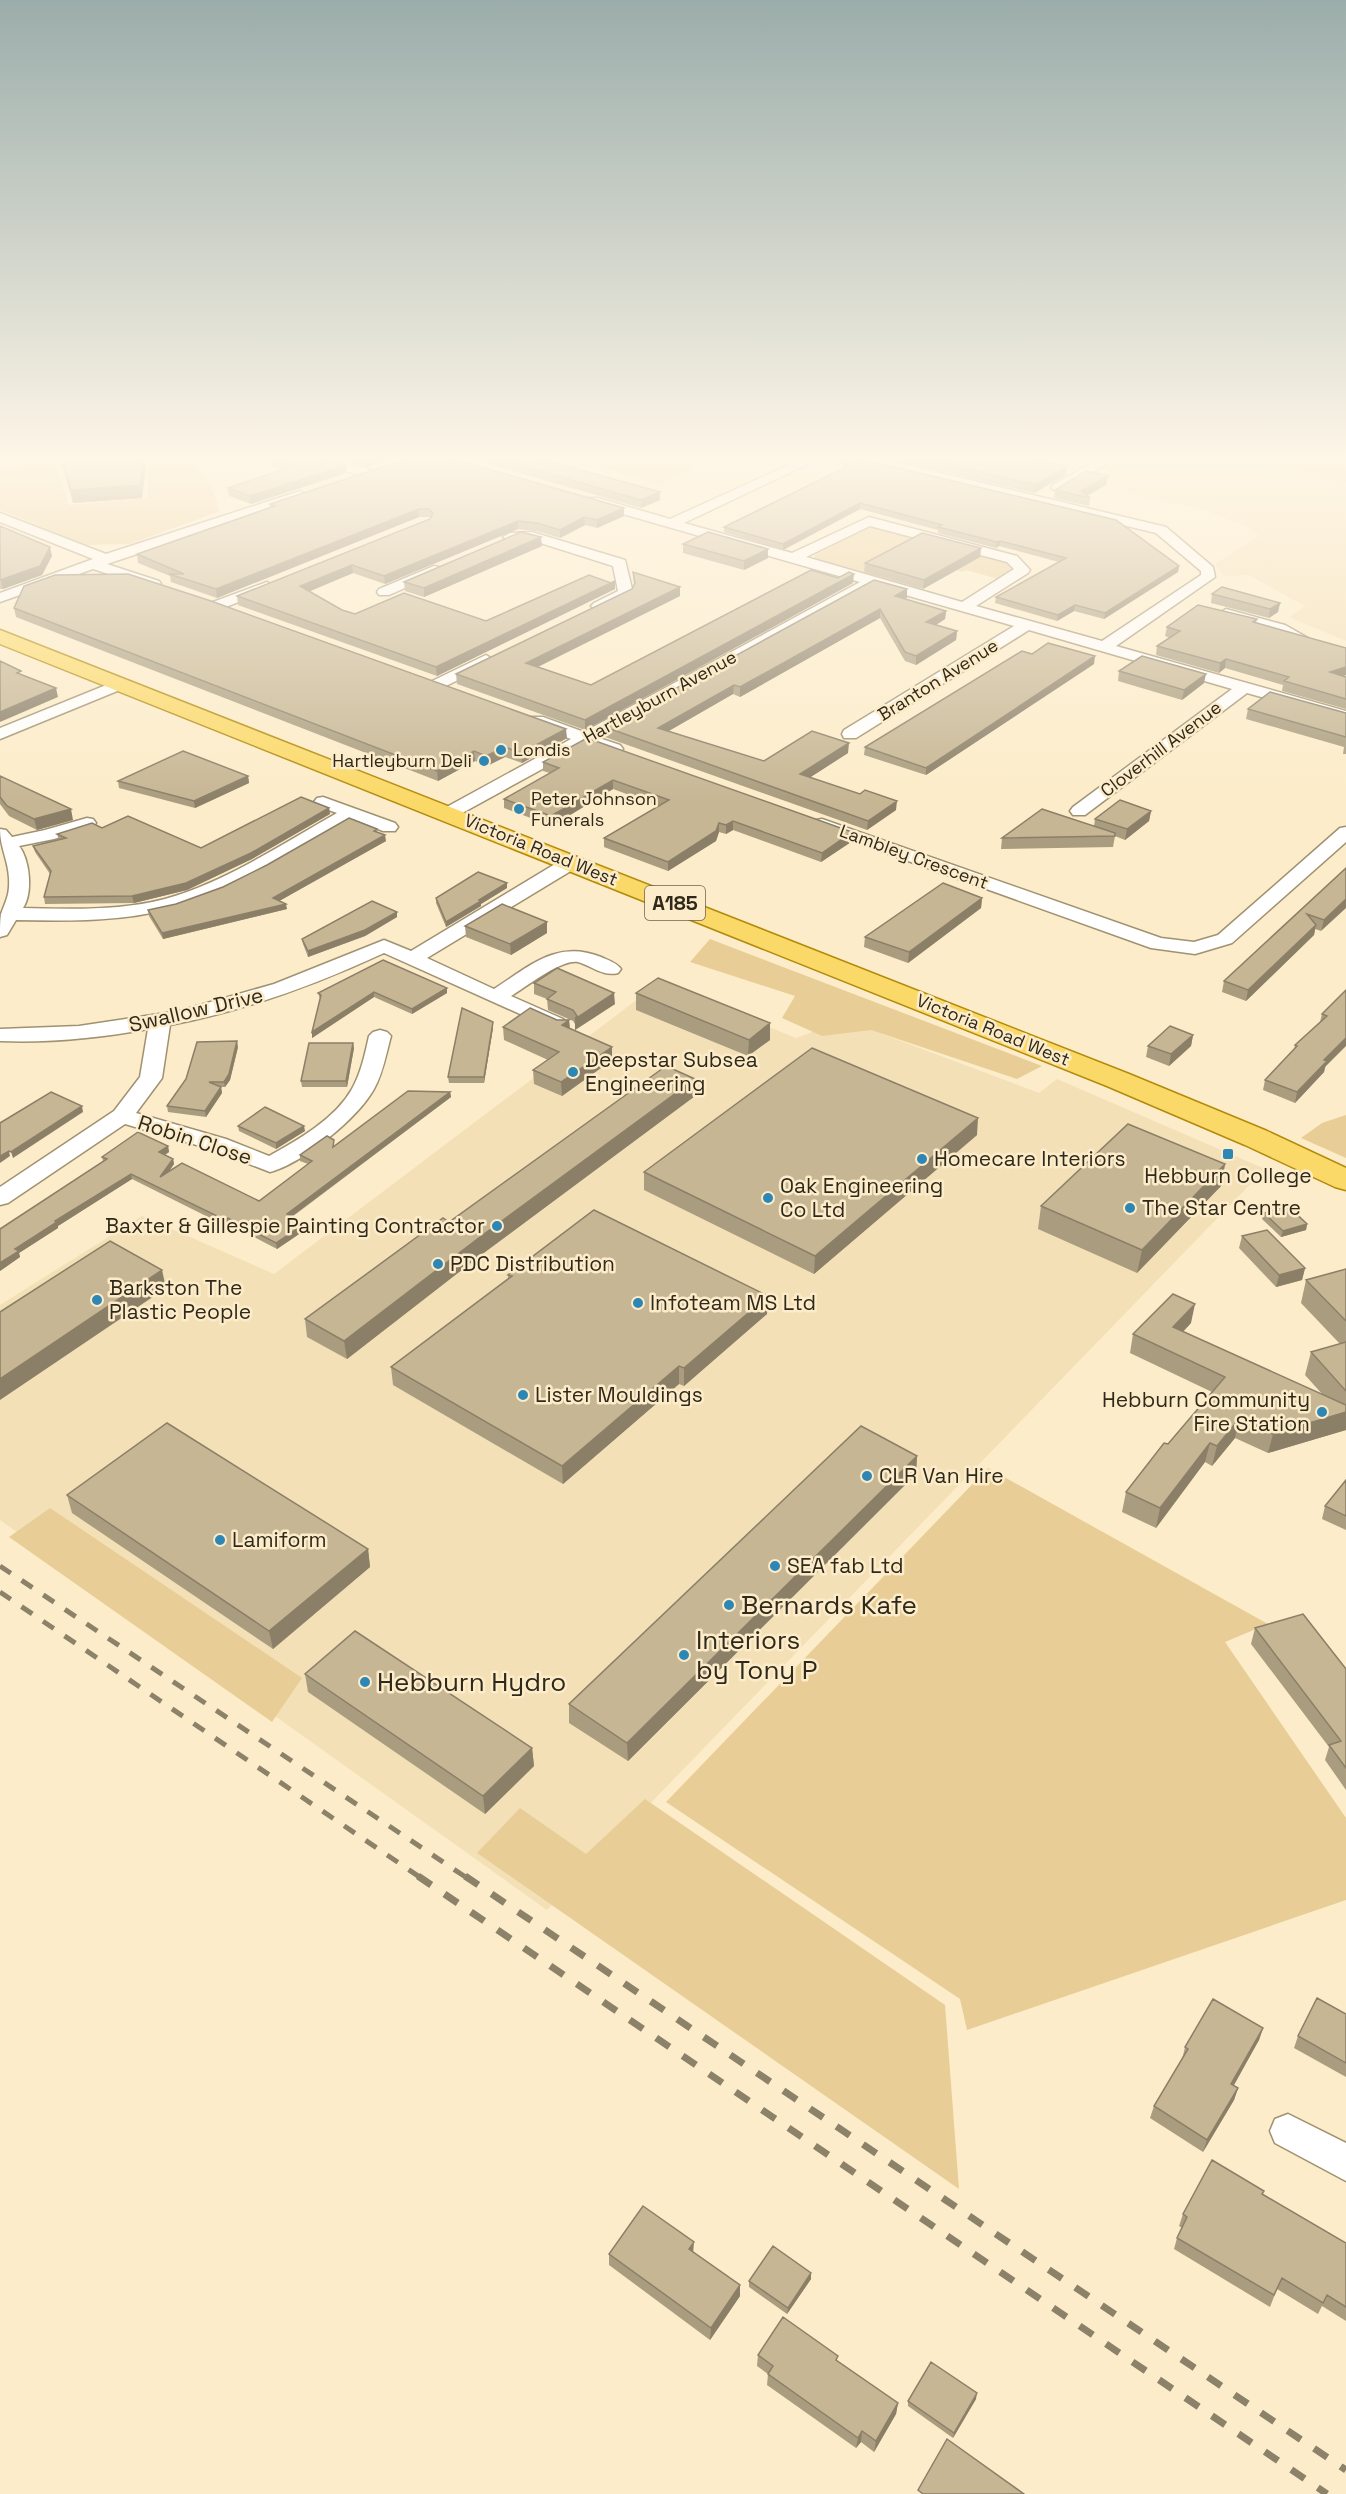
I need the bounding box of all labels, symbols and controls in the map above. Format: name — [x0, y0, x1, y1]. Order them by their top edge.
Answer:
street label: Branton Avenue — [873, 633, 1002, 726]
street label: Hartleyburn Avenue — [579, 645, 740, 748]
street label: Cloverhill Avenue — [1096, 696, 1226, 802]
place label: Londis — [513, 738, 570, 761]
marker: Londis — [494, 743, 508, 757]
place label: Hartleyburn Deli — [332, 749, 472, 772]
marker: Hartleyburn Deli — [477, 754, 491, 768]
place label: Peter Johnson Funerals — [531, 787, 657, 831]
marker: Peter Johnson Funerals — [512, 802, 526, 816]
street label: Victoria Road West — [461, 808, 621, 891]
street label: Lambley Crescent — [837, 819, 992, 894]
road number: A185 — [645, 886, 705, 920]
street label: Swallow Drive — [126, 981, 266, 1038]
street label: Victoria Road West — [913, 988, 1073, 1071]
place label: Deepstar Subsea Engineering — [585, 1046, 758, 1097]
marker: Deepstar Subsea Engineering — [566, 1065, 580, 1079]
street label: Robin Close — [135, 1108, 256, 1171]
place label: Homecare Interiors — [934, 1145, 1125, 1172]
marker: Hebburn College — [1221, 1147, 1235, 1161]
marker: Homecare Interiors — [915, 1152, 929, 1166]
place label: Hebburn College — [1144, 1162, 1312, 1189]
place label: Oak Engineering Co Ltd — [780, 1172, 943, 1223]
marker: Oak Engineering Co Ltd — [761, 1191, 775, 1205]
place label: The Star Centre — [1142, 1194, 1301, 1221]
marker: The Star Centre — [1123, 1201, 1137, 1215]
place label: Baxter & Gillespie Painting Contractor — [105, 1212, 485, 1239]
marker: Baxter & Gillespie Painting Contractor — [490, 1219, 504, 1233]
place label: PDC Distribution — [450, 1250, 615, 1277]
marker: PDC Distribution — [431, 1257, 445, 1271]
place label: Barkston The Plastic People — [109, 1274, 251, 1325]
place label: Infoteam MS Ltd — [650, 1289, 816, 1316]
marker: Barkston The Plastic People — [90, 1293, 104, 1307]
marker: Infoteam MS Ltd — [631, 1296, 645, 1310]
place label: Lister Mouldings — [535, 1381, 703, 1408]
place label: Hebburn Community Fire Station — [1102, 1386, 1310, 1437]
marker: Lister Mouldings — [516, 1388, 530, 1402]
marker: Hebburn Community Fire Station — [1315, 1405, 1329, 1419]
place label: CLR Van Hire — [879, 1462, 1004, 1489]
marker: CLR Van Hire — [860, 1469, 874, 1483]
place label: Lamiform — [232, 1526, 326, 1553]
marker: Lamiform — [213, 1533, 227, 1547]
place label: SEA fab Ltd — [787, 1552, 904, 1579]
marker: SEA fab Ltd — [768, 1559, 782, 1573]
place label: Bernards Kafe — [741, 1588, 917, 1622]
marker: Bernards Kafe — [722, 1598, 736, 1612]
place label: Interiors by Tony P — [696, 1623, 817, 1687]
marker: Interiors by Tony P — [677, 1648, 691, 1662]
place label: Hebburn Hydro — [377, 1665, 566, 1699]
marker: Hebburn Hydro — [358, 1675, 372, 1689]

